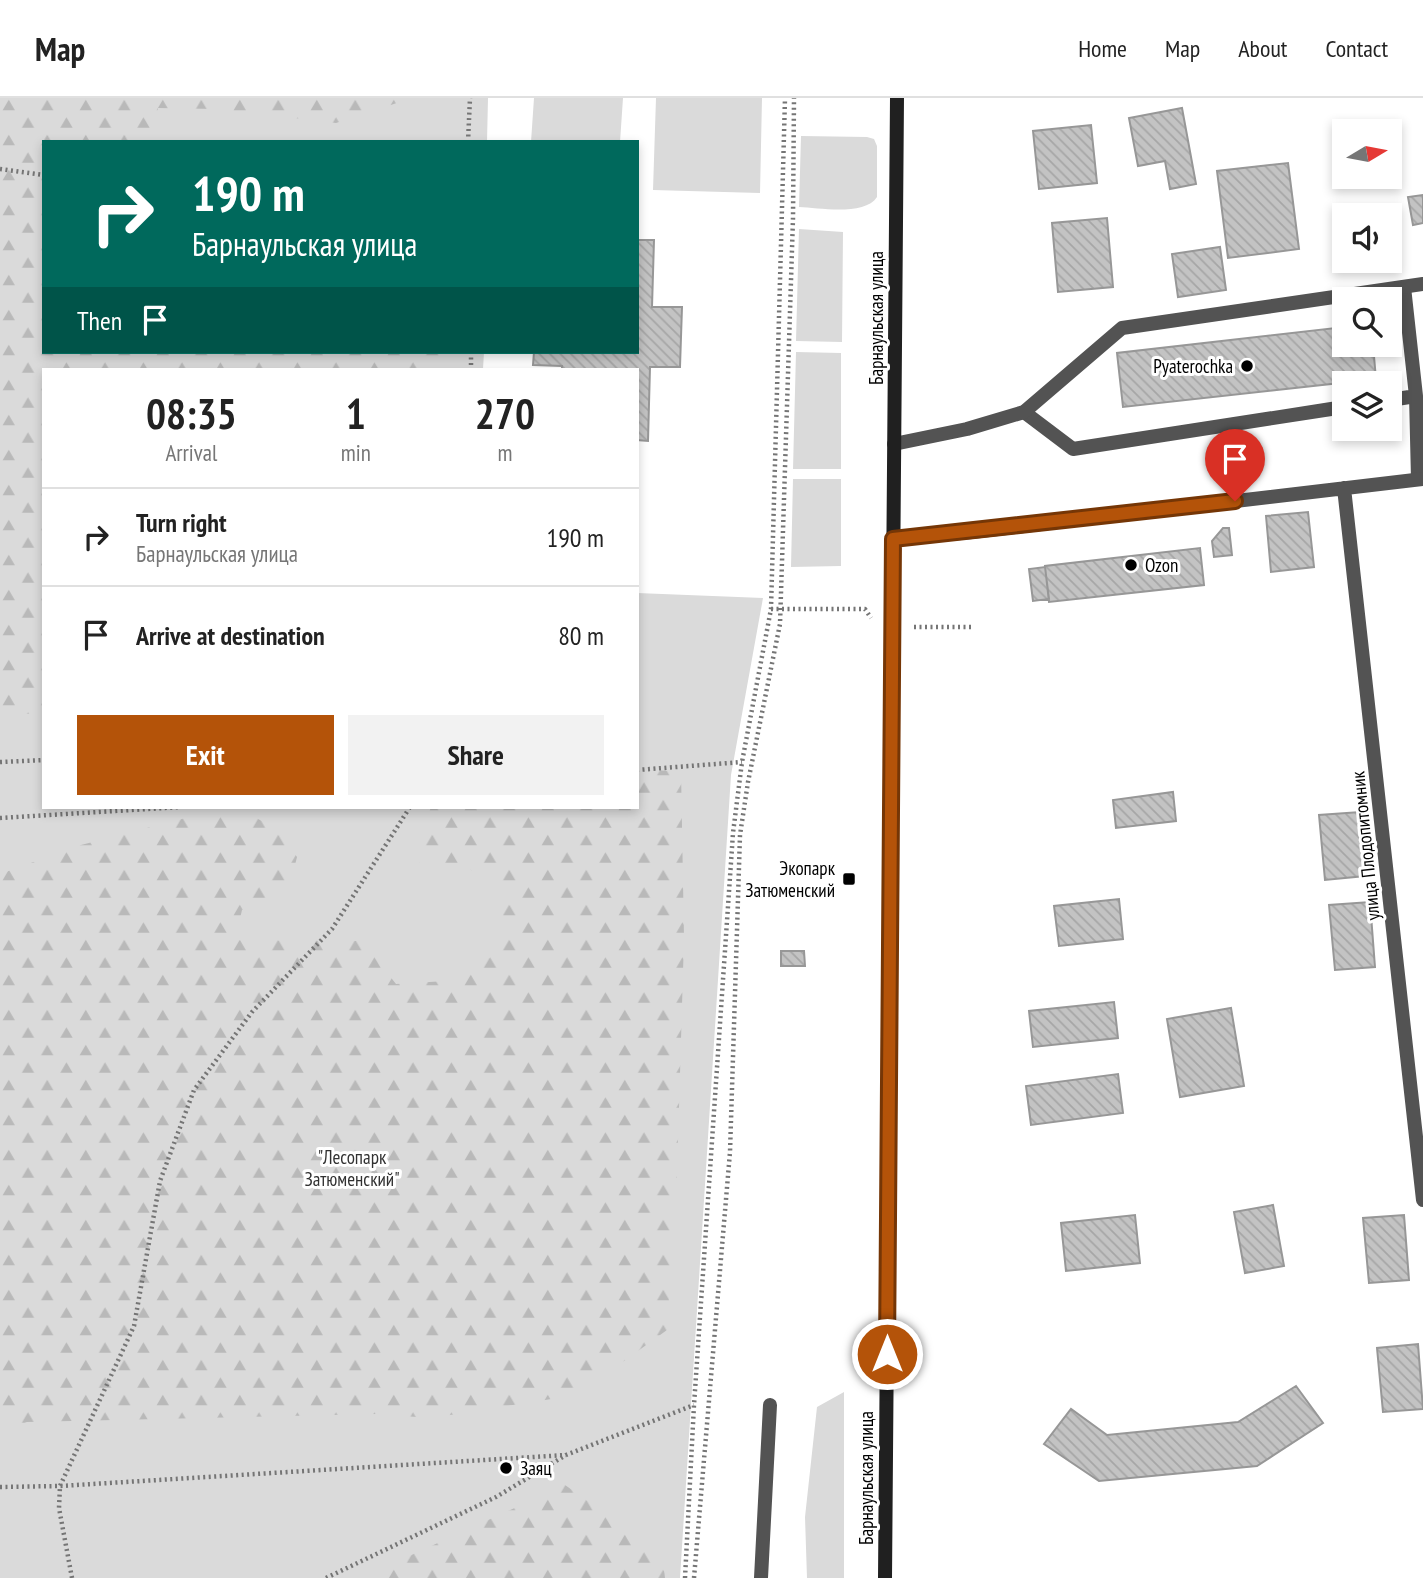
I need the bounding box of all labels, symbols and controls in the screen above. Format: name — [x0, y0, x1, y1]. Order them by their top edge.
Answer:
text: Map — [35, 27, 85, 70]
text: Home — [1078, 33, 1127, 64]
text: Map — [1165, 33, 1200, 64]
text: About — [1238, 33, 1287, 64]
text: Contact — [1325, 33, 1388, 64]
north arrow — [1332, 119, 1402, 189]
map controls — [1332, 119, 1402, 441]
text: 190 m — [192, 161, 305, 225]
icon: right — [77, 168, 168, 259]
button: sound — [1332, 203, 1402, 273]
text: Барнаульская улица — [192, 223, 417, 265]
street label: Барнаульская улица — [864, 251, 888, 385]
button: search — [1332, 287, 1402, 357]
icon: arrive — [136, 301, 174, 339]
text: Then — [77, 304, 122, 337]
place label: Pyaterochka — [1153, 354, 1233, 378]
marker: Pyaterochka — [1239, 358, 1255, 374]
button: layers — [1332, 371, 1402, 441]
text: 08:35 — [146, 386, 237, 441]
text: 1 — [346, 386, 366, 441]
text: 270 — [475, 386, 535, 441]
pin — [1205, 429, 1265, 501]
text: Arrival — [165, 438, 217, 467]
text: min — [341, 438, 371, 467]
text: m — [497, 438, 512, 467]
icon: arrive — [1216, 440, 1254, 478]
text: Turn right — [136, 506, 227, 539]
icon: right — [77, 518, 115, 556]
text: 190 m — [546, 521, 604, 554]
text: Барнаульская улица — [136, 539, 298, 568]
place label: Ozon — [1145, 553, 1178, 577]
marker: Ozon — [1123, 557, 1139, 573]
icon: arrive — [77, 616, 115, 654]
text: Arrive at destination — [136, 619, 325, 652]
text: 80 m — [558, 619, 604, 652]
button: Exit — [77, 715, 334, 795]
button: Share — [348, 715, 604, 795]
street label: улица Плодопитомник — [1345, 770, 1385, 922]
place label: Экопарк Затюменский — [745, 856, 836, 902]
marker: Экопарк Затюменский — [841, 871, 857, 887]
park label: "Лесопарк Затюменский" — [304, 1145, 400, 1191]
position arrow — [850, 1317, 924, 1391]
street label: Барнаульская улица — [854, 1411, 878, 1545]
place label: Заяц — [520, 1456, 552, 1480]
marker: Заяц — [498, 1460, 514, 1476]

